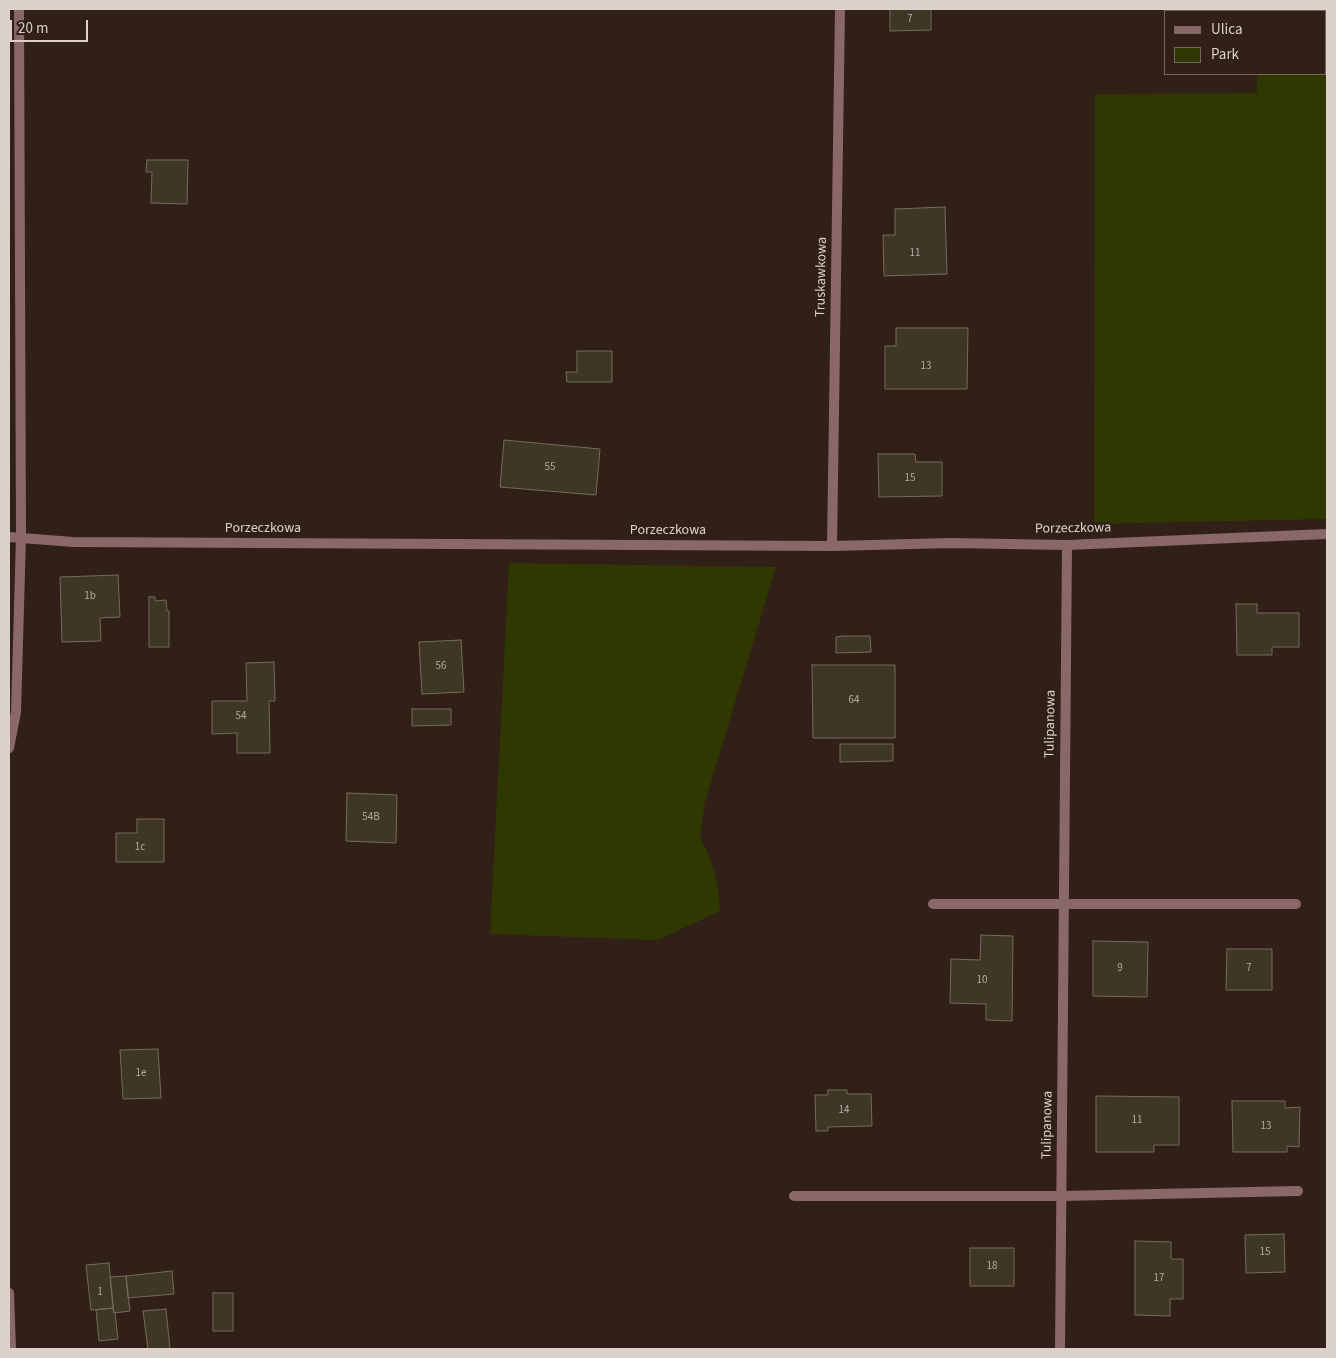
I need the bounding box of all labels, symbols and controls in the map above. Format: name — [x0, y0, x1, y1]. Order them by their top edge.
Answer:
scale bar — [12, 10, 90, 42]
legend — [1164, 10, 1326, 75]
house number: 7 — [907, 13, 913, 27]
text: 20 m — [18, 18, 48, 39]
text: Ulica — [1211, 19, 1242, 40]
text: Park — [1211, 44, 1239, 65]
street label: Truskawkowa — [813, 237, 831, 317]
house number: 11 — [910, 247, 920, 261]
house number: 13 — [921, 360, 931, 374]
house number: 55 — [545, 461, 555, 475]
house number: 15 — [905, 472, 915, 486]
street label: Porzeczkowa — [1035, 520, 1111, 538]
street label: Porzeczkowa — [225, 521, 301, 537]
street label: Porzeczkowa — [630, 523, 706, 539]
house number: 1b — [84, 590, 96, 604]
house number: 56 — [436, 660, 446, 674]
street label: Tulipanowa — [1042, 690, 1060, 758]
house number: 64 — [849, 694, 859, 708]
house number: 54 — [236, 710, 246, 724]
house number: 54B — [362, 811, 380, 825]
house number: 1c — [135, 841, 145, 855]
house number: 9 — [1117, 962, 1123, 976]
house number: 7 — [1246, 962, 1252, 976]
house number: 10 — [977, 974, 987, 988]
house number: 1e — [136, 1067, 146, 1081]
street label: Tulipanowa — [1039, 1091, 1057, 1159]
house number: 14 — [839, 1104, 849, 1118]
house number: 11 — [1132, 1114, 1142, 1128]
house number: 13 — [1261, 1120, 1271, 1134]
house number: 15 — [1260, 1246, 1270, 1260]
house number: 18 — [987, 1260, 997, 1274]
house number: 17 — [1154, 1272, 1164, 1286]
house number: 1 — [97, 1286, 103, 1300]

